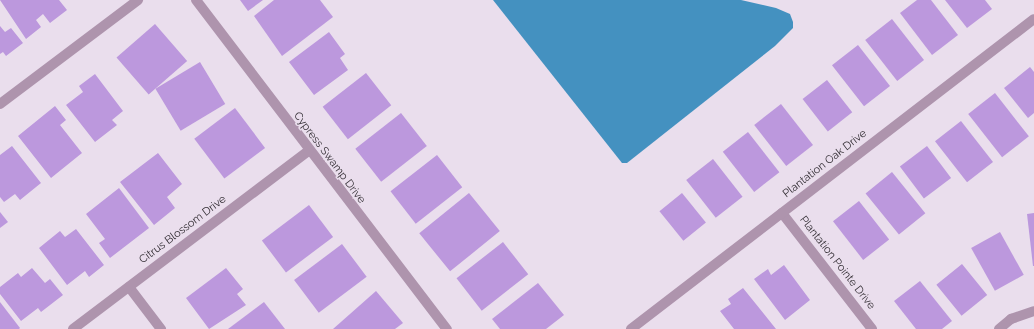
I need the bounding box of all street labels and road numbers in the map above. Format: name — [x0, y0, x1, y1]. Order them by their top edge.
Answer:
street label: Cypress Swamp Drive — [290, 110, 368, 206]
street label: Plantation Oak Drive — [780, 127, 870, 201]
street label: Citrus Blossom Drive — [137, 193, 229, 267]
street label: Plantation Pointe Drive — [796, 214, 878, 312]

